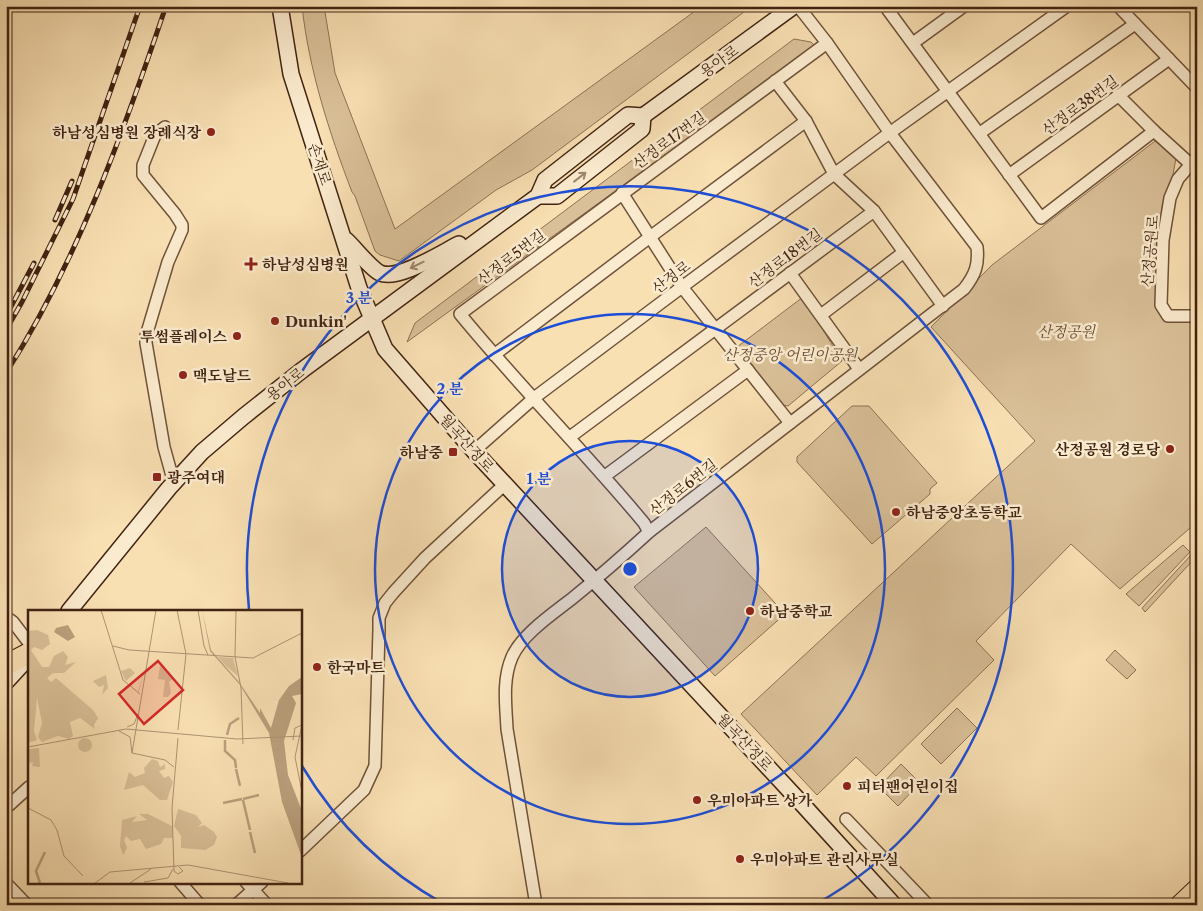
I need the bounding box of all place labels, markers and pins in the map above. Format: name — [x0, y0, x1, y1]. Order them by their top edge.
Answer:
place label: 하남성심병원 장례식장 — [52, 123, 201, 142]
marker: 하남성심병원 장례식장 — [205, 126, 217, 138]
place label: 하남성심병원 — [262, 255, 349, 274]
marker: 하남성심병원 — [244, 257, 258, 271]
place label: Dunkin' — [285, 312, 347, 331]
marker: Dunkin' — [269, 315, 281, 327]
place label: 투썸플레이스 — [140, 327, 227, 346]
marker: 투썸플레이스 — [231, 330, 243, 342]
place label: 맥도날드 — [193, 366, 251, 385]
marker: 맥도날드 — [177, 369, 189, 381]
place label: 산정공원 경로당 — [1055, 440, 1160, 459]
place label: 하남중 — [400, 443, 443, 462]
marker: 산정공원 경로당 — [1164, 443, 1176, 455]
marker: 하남중 — [447, 446, 459, 458]
place label: 광주여대 — [167, 468, 225, 487]
marker: 광주여대 — [151, 471, 163, 483]
place label: 하남중앙초등학교 — [906, 503, 1022, 522]
marker: 하남중앙초등학교 — [890, 506, 902, 518]
centre of rings — [621, 560, 639, 578]
place label: 하남중학교 — [760, 602, 833, 621]
marker: 하남중학교 — [744, 605, 756, 617]
place label: 한국마트 — [327, 658, 385, 677]
marker: 한국마트 — [311, 661, 323, 673]
place label: 피터팬어린이집 — [857, 777, 958, 796]
marker: 피터팬어린이집 — [841, 780, 853, 792]
place label: 우미아파트 상가 — [707, 791, 813, 810]
marker: 우미아파트 상가 — [691, 794, 703, 806]
place label: 우미아파트 관리사무실 — [750, 850, 899, 869]
marker: 우미아파트 관리사무실 — [734, 853, 746, 865]

